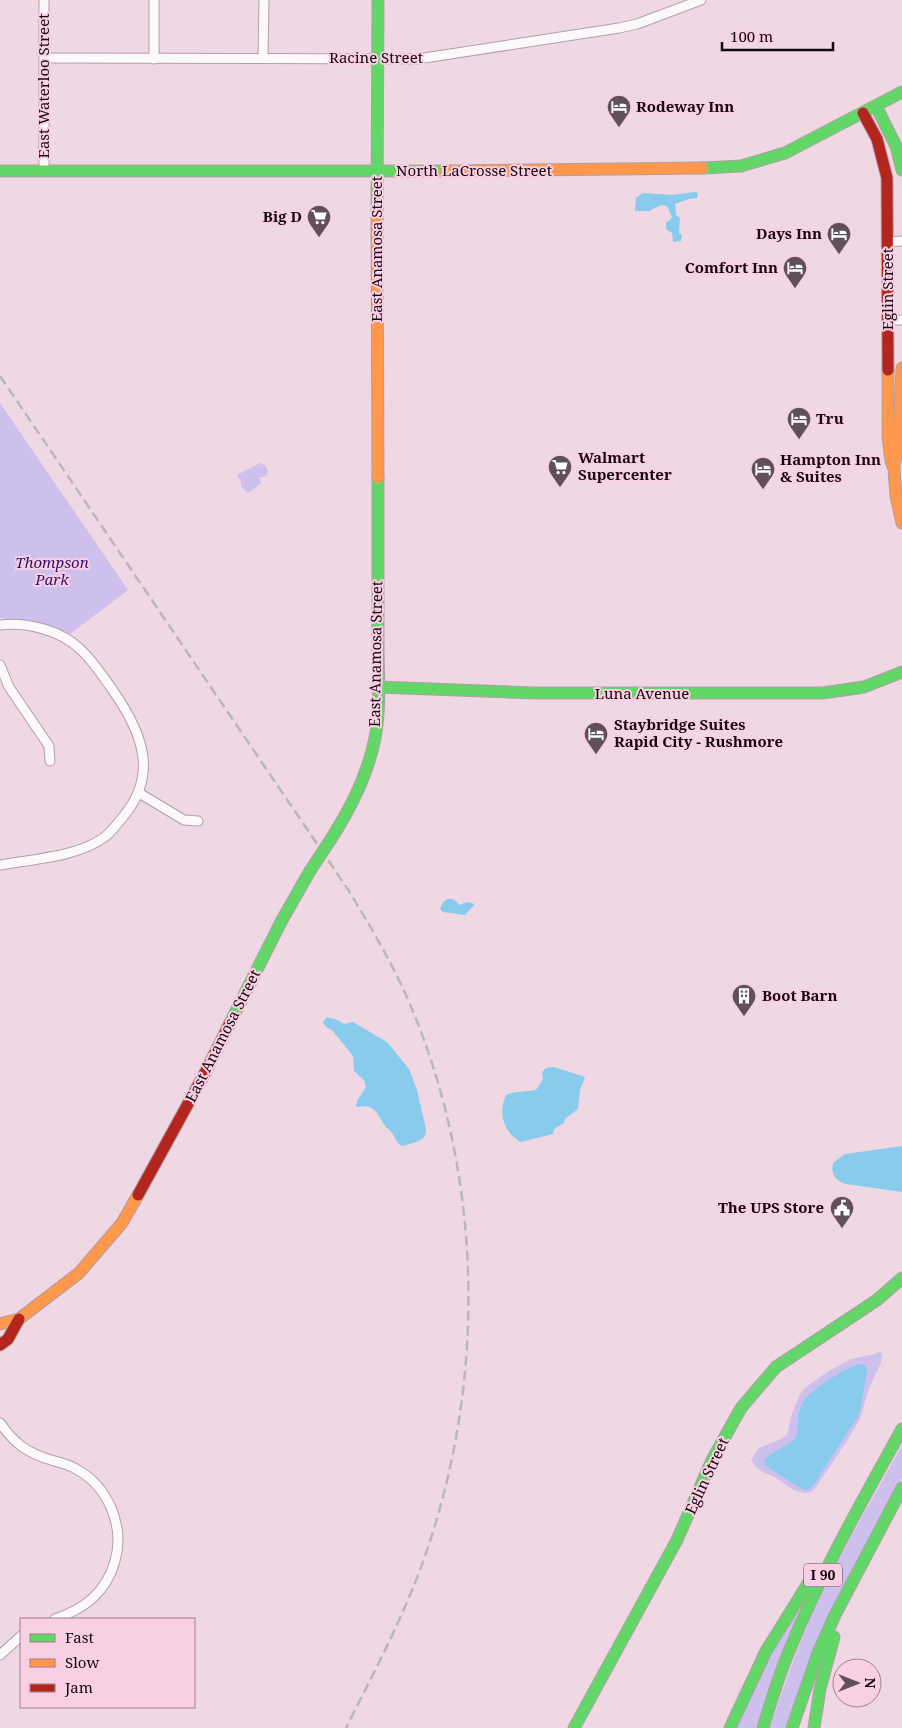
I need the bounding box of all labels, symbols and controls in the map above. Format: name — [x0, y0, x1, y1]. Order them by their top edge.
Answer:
street label: East Waterloo Street — [33, 14, 53, 158]
scale bar — [722, 20, 833, 52]
text: 100 m — [730, 26, 773, 46]
street label: Racine Street — [329, 47, 423, 67]
hotel icon: Rodeway Inn — [606, 94, 632, 128]
place label: Rodeway Inn — [636, 96, 734, 116]
street label: North LaCrosse Street — [396, 160, 552, 180]
street label: East Anamosa Street — [366, 176, 386, 322]
supermarket icon: Big D — [306, 204, 332, 238]
place label: Big D — [263, 206, 302, 226]
hotel icon: Days Inn — [826, 221, 852, 255]
place label: Days Inn — [756, 223, 822, 243]
street label: Eglin Street — [877, 248, 897, 330]
hotel icon: Comfort Inn — [782, 255, 808, 289]
place label: Comfort Inn — [685, 257, 778, 277]
hotel icon: Tru — [786, 406, 812, 440]
place label: Tru — [816, 408, 844, 428]
place label: Walmart Supercenter — [578, 447, 672, 484]
place label: Hampton Inn & Suites — [780, 449, 881, 486]
supermarket icon: Walmart Supercenter — [547, 454, 573, 488]
hotel icon: Hampton Inn & Suites — [750, 456, 776, 490]
park label: Thompson Park — [15, 552, 89, 589]
street label: East Anamosa Street — [364, 581, 386, 727]
street label: Luna Avenue — [595, 683, 689, 703]
place label: Staybridge Suites Rapid City - Rushmore — [614, 714, 783, 751]
hotel icon: Staybridge Suites Rapid City - Rushmore — [583, 721, 609, 755]
street label: East Anamosa Street — [180, 966, 264, 1105]
building icon: Boot Barn — [731, 983, 757, 1017]
place label: Boot Barn — [762, 985, 837, 1005]
public building icon: The UPS Store — [829, 1195, 855, 1229]
place label: The UPS Store — [718, 1197, 824, 1217]
street label: Eglin Street — [680, 1434, 733, 1517]
road number: I 90 — [804, 1564, 842, 1586]
legend — [20, 1618, 195, 1708]
text: Fast — [65, 1627, 94, 1647]
text: Slow — [65, 1652, 99, 1672]
north arrow — [832, 1658, 882, 1708]
text: Jam — [64, 1677, 93, 1697]
text: N — [861, 1677, 880, 1689]

